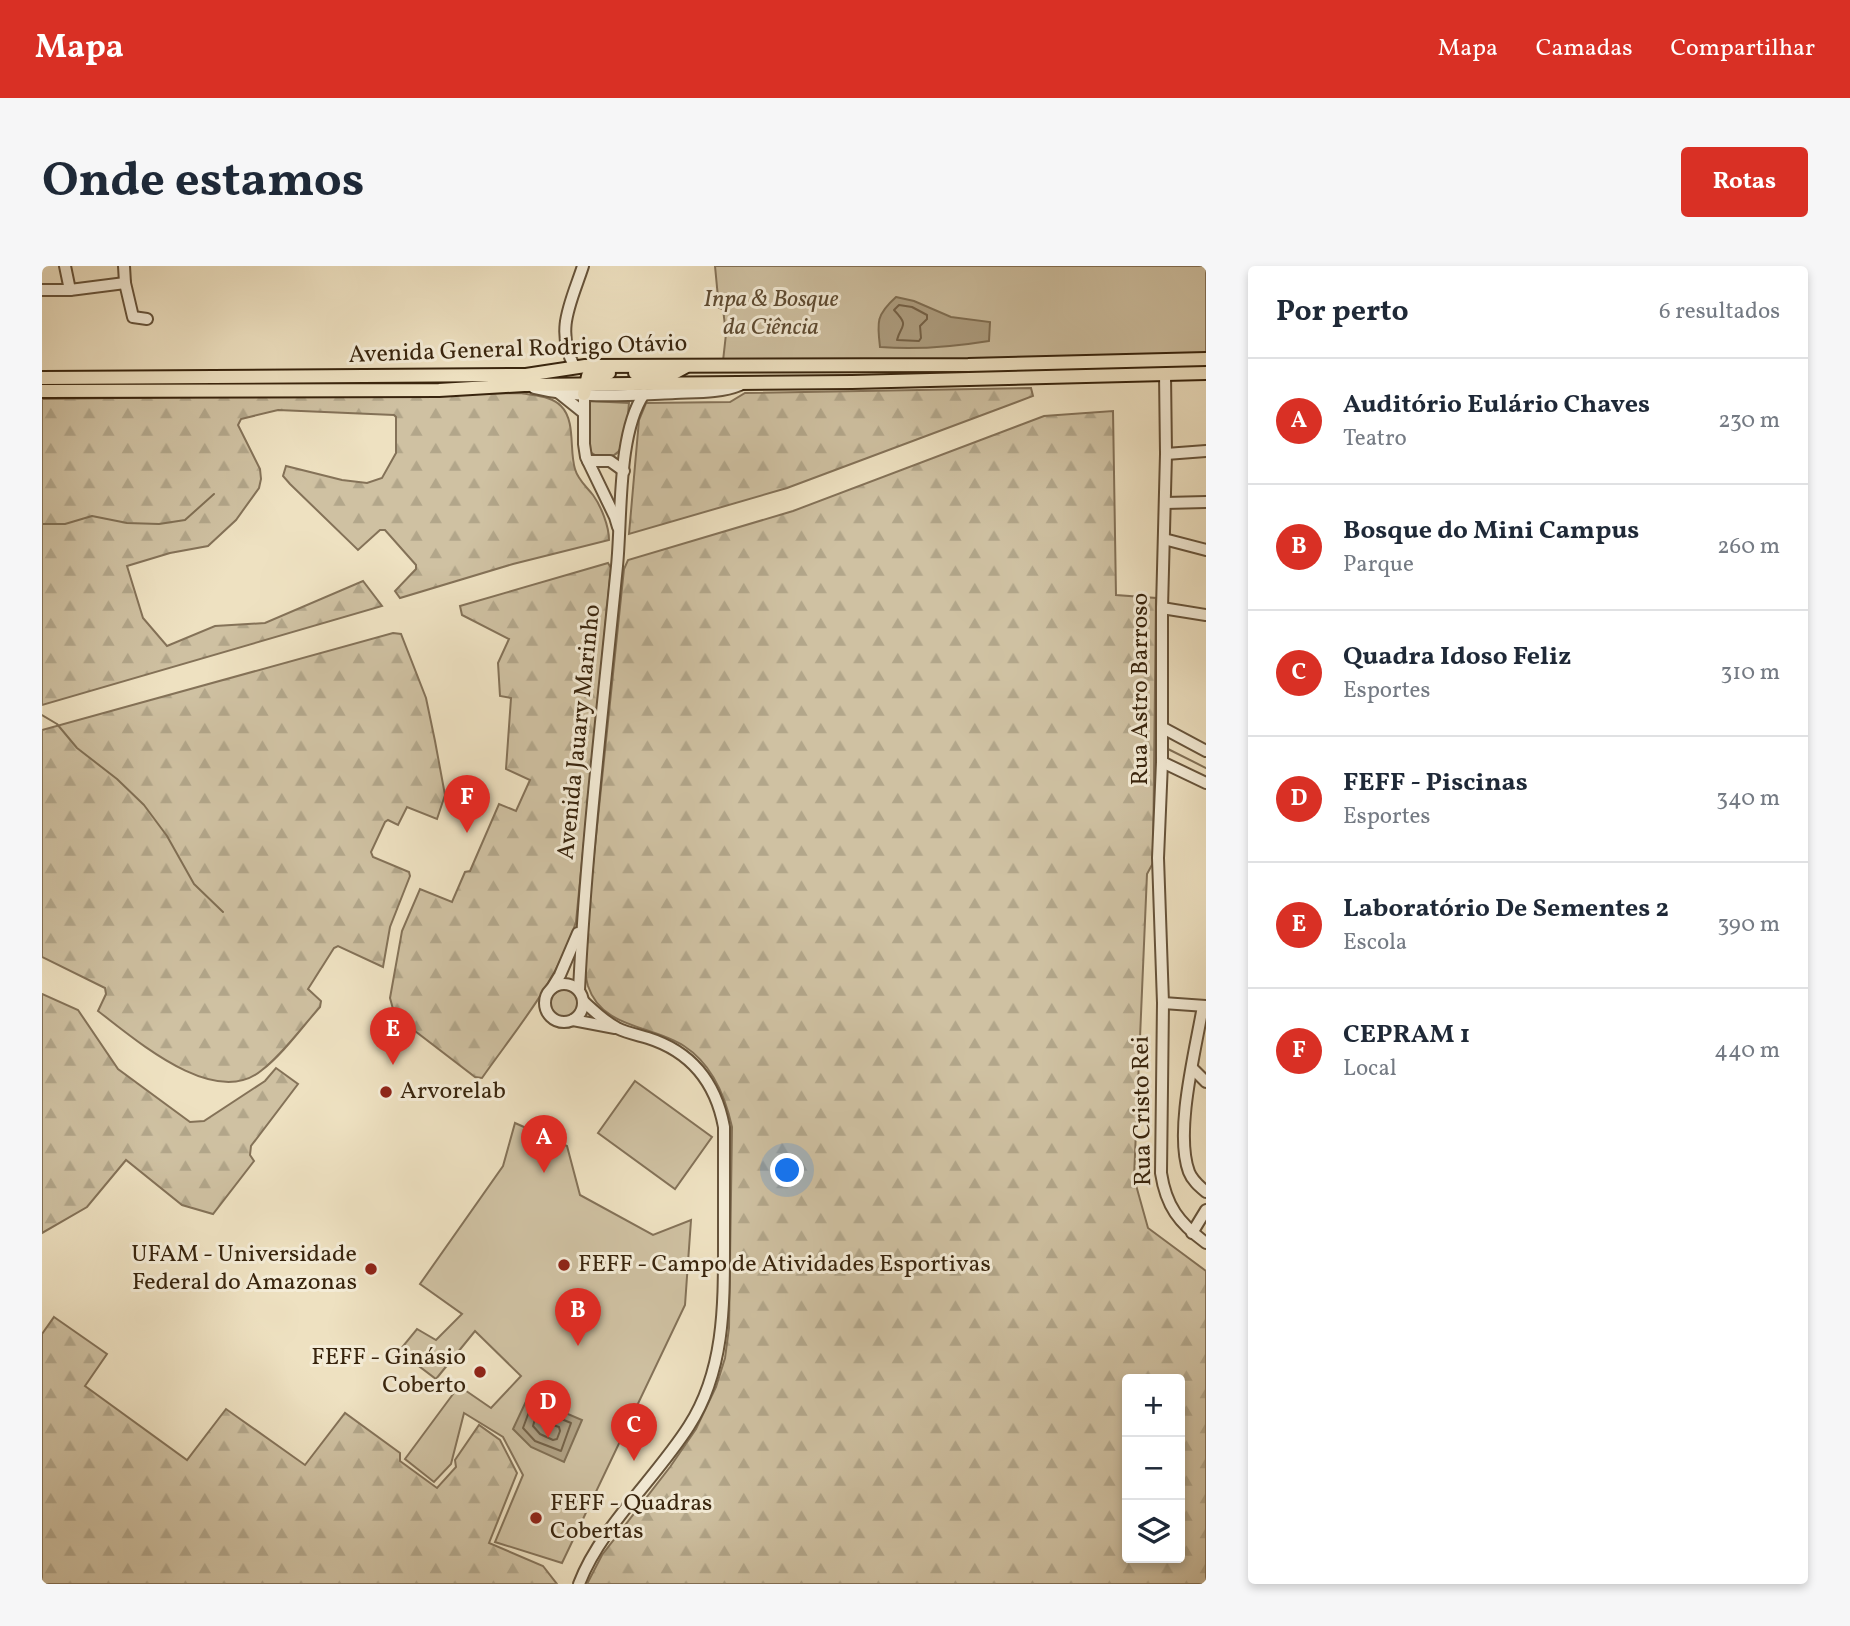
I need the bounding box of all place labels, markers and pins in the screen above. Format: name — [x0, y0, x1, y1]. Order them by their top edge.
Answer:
pin: F — [444, 775, 490, 833]
pin: E — [370, 1007, 416, 1065]
place label: Arvorelab — [400, 1075, 506, 1109]
marker: Arvorelab — [378, 1084, 394, 1100]
pin: A — [521, 1115, 567, 1173]
place label: UFAM - Universidade Federal do Amazonas — [131, 1238, 357, 1300]
place label: FEFF - Campo de Atividades Esportivas — [578, 1248, 991, 1282]
marker: FEFF - Campo de Atividades Esportivas — [556, 1257, 572, 1273]
marker: UFAM - Universidade Federal do Amazonas — [363, 1261, 379, 1277]
pin: B — [555, 1288, 601, 1346]
place label: FEFF - Ginásio Coberto — [311, 1341, 466, 1403]
marker: FEFF - Ginásio Coberto — [472, 1364, 488, 1380]
pin: D — [525, 1380, 571, 1438]
pin: C — [611, 1403, 657, 1461]
place label: FEFF - Quadras Cobertas — [550, 1487, 712, 1549]
marker: FEFF - Quadras Cobertas — [528, 1510, 544, 1526]

